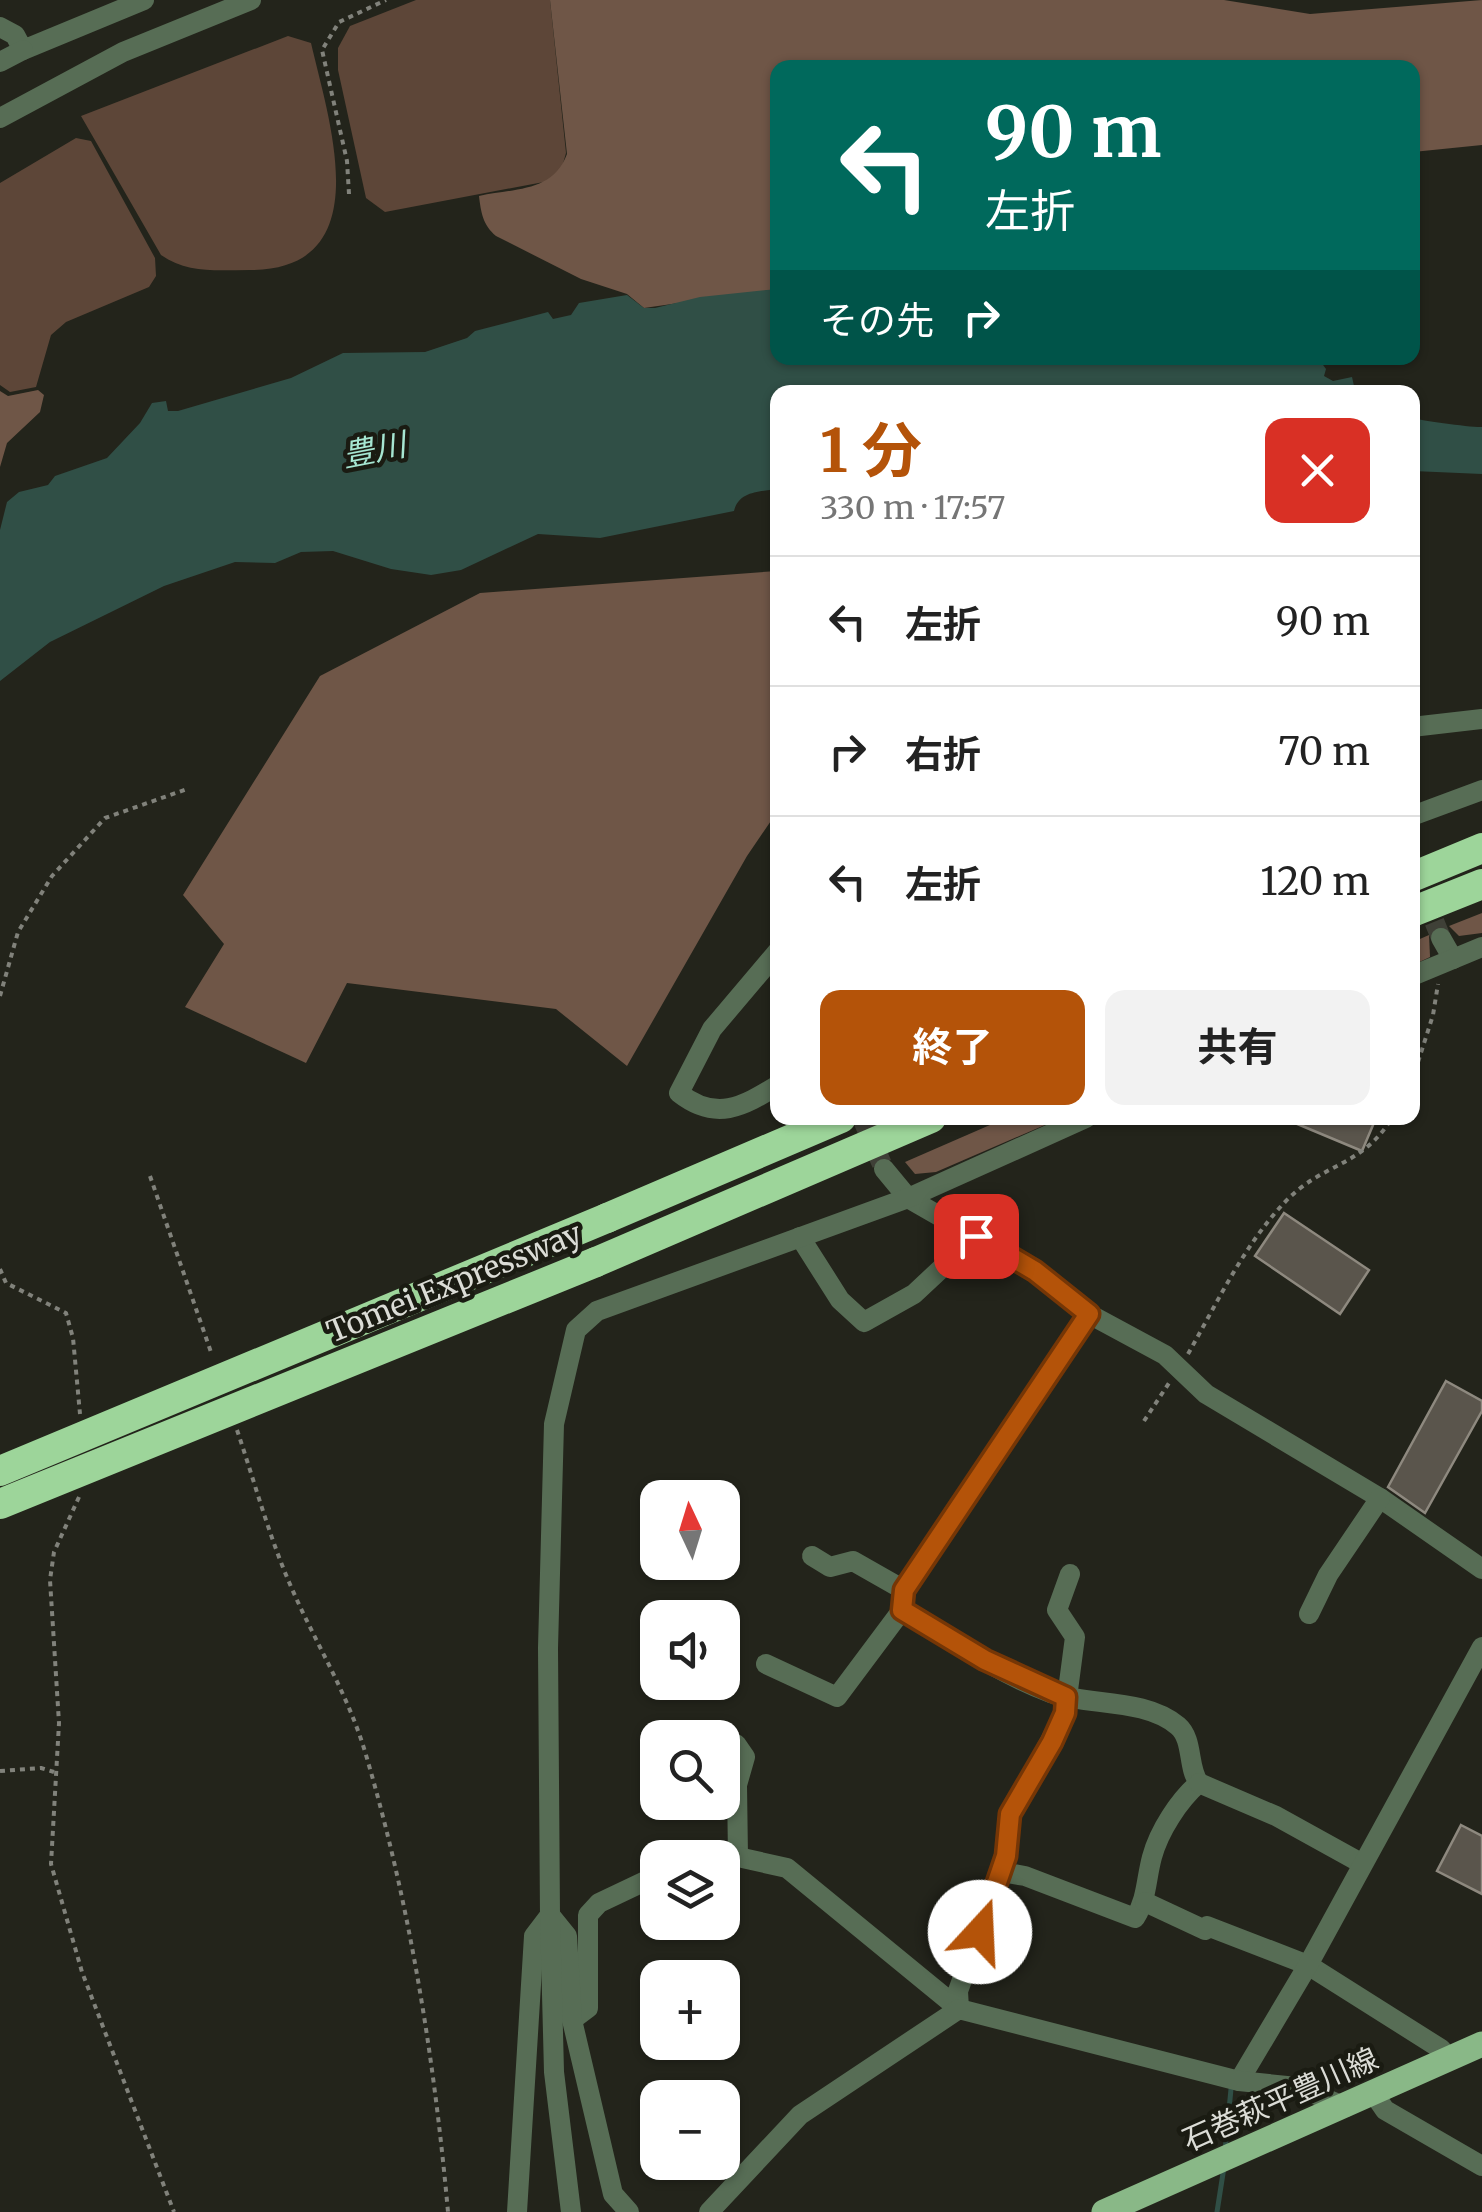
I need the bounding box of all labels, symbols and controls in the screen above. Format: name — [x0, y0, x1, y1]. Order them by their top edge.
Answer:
text: 90 m — [985, 88, 1162, 176]
icon: left — [820, 100, 950, 230]
text: 左折 — [985, 183, 1075, 239]
icon: right — [954, 290, 1009, 345]
text: その先 — [820, 297, 934, 344]
text: 1 分 — [820, 413, 922, 488]
button: close — [1265, 418, 1370, 523]
water label: 豊川 — [339, 424, 412, 476]
text: 330 m · 17:57 — [820, 488, 1006, 528]
icon: left — [820, 594, 875, 649]
text: 90 m — [1276, 598, 1370, 645]
text: 左折 — [905, 601, 981, 648]
icon: right — [820, 724, 875, 779]
text: 70 m — [1278, 728, 1370, 775]
text: 右折 — [905, 731, 981, 778]
icon: left — [820, 854, 875, 909]
text: 120 m — [1260, 858, 1370, 905]
text: 左折 — [905, 861, 981, 908]
button: 終了 — [820, 990, 1085, 1105]
button: 共有 — [1105, 990, 1370, 1105]
pin — [934, 1194, 1019, 1279]
icon: arrive — [949, 1209, 1004, 1264]
street label: Tomei Expressway — [321, 1213, 587, 1350]
north arrow — [640, 1480, 740, 1580]
map controls — [640, 1480, 740, 2180]
button: sound — [640, 1600, 740, 1700]
button: search — [640, 1720, 740, 1820]
button: layers — [640, 1840, 740, 1940]
position arrow — [928, 1880, 1032, 1984]
button: + — [640, 1960, 740, 2060]
street label: 石巻萩平豊川線 — [1176, 2039, 1384, 2159]
button: − — [640, 2080, 740, 2180]

